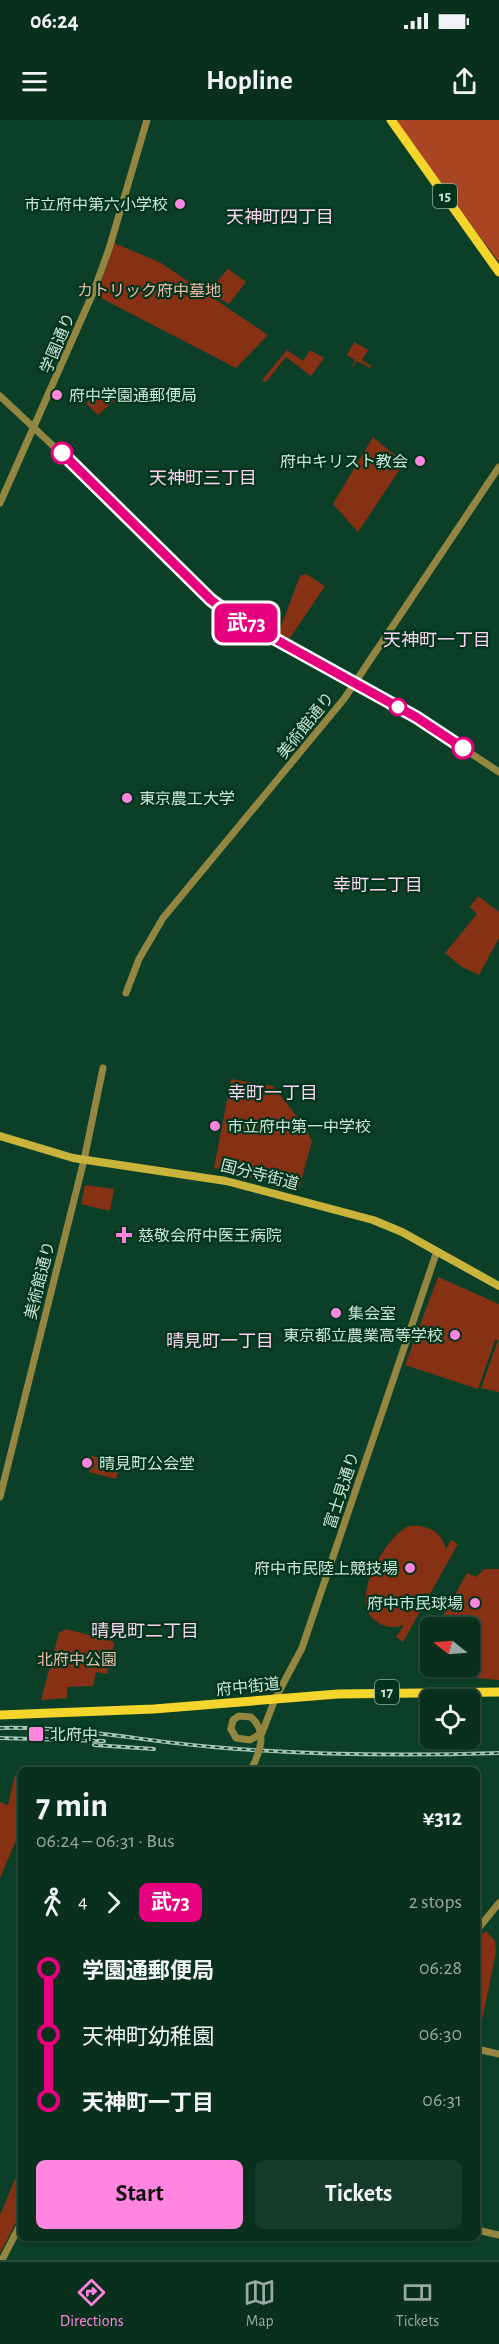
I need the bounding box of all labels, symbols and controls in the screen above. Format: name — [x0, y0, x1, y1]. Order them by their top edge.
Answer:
text: 06:24 — [30, 10, 79, 32]
icon: menu — [18, 65, 51, 98]
icon: share — [448, 65, 481, 98]
text: Hopline — [206, 67, 293, 94]
road number: 15 — [433, 184, 457, 208]
place label: 市立府中第六小学校 — [24, 196, 168, 213]
marker: 市立府中第六小学校 — [173, 197, 187, 211]
district label: 天神町四丁目 — [226, 208, 334, 227]
park label: カトリック府中墓地 — [77, 283, 221, 299]
street label: 学園通り — [37, 310, 78, 376]
place label: 府中学園通郵便局 — [69, 387, 197, 404]
marker: 府中学園通郵便局 — [50, 388, 64, 402]
unlabelled marker — [51, 442, 73, 464]
place label: 府中キリスト教会 — [280, 453, 408, 470]
marker: 府中キリスト教会 — [413, 454, 427, 468]
district label: 天神町三丁目 — [149, 469, 257, 488]
line badge: 武73 — [212, 604, 280, 642]
text: 武73 — [226, 613, 266, 634]
district label: 天神町一丁目 — [383, 631, 491, 650]
street label: 美術館通り — [274, 689, 337, 762]
unlabelled marker — [389, 698, 407, 716]
unlabelled marker — [452, 737, 474, 759]
place label: 東京農工大学 — [139, 790, 235, 807]
marker: 東京農工大学 — [120, 791, 134, 805]
district label: 幸町二丁目 — [333, 876, 423, 895]
district label: 幸町一丁目 — [228, 1084, 318, 1103]
place label: 市立府中第一中学校 — [227, 1118, 371, 1135]
marker: 市立府中第一中学校 — [208, 1119, 222, 1133]
street label: 国分寺街道 — [219, 1157, 301, 1192]
marker: 慈敬会府中医王病院 — [115, 1226, 133, 1244]
place label: 慈敬会府中医王病院 — [138, 1227, 282, 1244]
street label: 美術館通り — [22, 1239, 57, 1321]
place label: 集会室 — [348, 1305, 396, 1322]
marker: 集会室 — [329, 1306, 343, 1320]
place label: 東京都立農業高等学校 — [283, 1327, 443, 1344]
marker: 東京都立農業高等学校 — [448, 1328, 462, 1342]
district label: 晴見町一丁目 — [166, 1332, 274, 1351]
street label: 富士見通り — [321, 1449, 362, 1531]
place label: 晴見町公会堂 — [99, 1455, 195, 1472]
marker: 晴見町公会堂 — [80, 1456, 94, 1470]
place label: 府中市民陸上競技場 — [254, 1560, 398, 1577]
marker: 府中市民陸上競技場 — [403, 1561, 417, 1575]
place label: 府中市民球場 — [367, 1596, 463, 1612]
marker: 府中市民球場 — [468, 1596, 482, 1610]
north arrow — [420, 1617, 480, 1677]
map controls — [420, 1617, 480, 1749]
district label: 晴見町二丁目 — [91, 1622, 199, 1641]
park label: 北府中公園 — [37, 1651, 117, 1668]
street label: 府中街道 — [215, 1675, 281, 1698]
road number: 17 — [375, 1680, 399, 1704]
button: locate — [420, 1689, 480, 1749]
marker: 北府中 — [27, 1725, 45, 1743]
place label: 北府中 — [50, 1726, 98, 1743]
text: 7 min — [36, 1790, 108, 1823]
text: ¥312 — [423, 1807, 462, 1829]
text: 06:24 – 06:31 · Bus — [36, 1831, 175, 1851]
icon: walk — [36, 1886, 69, 1919]
icon: forward — [97, 1886, 130, 1919]
text: 4 — [78, 1892, 88, 1912]
text: 武73 — [151, 1892, 190, 1913]
text: 2 stops — [409, 1892, 462, 1912]
text: 06:28 — [419, 1958, 462, 1978]
text: 学園通郵便局 — [82, 1960, 214, 1982]
text: 06:30 — [419, 2024, 462, 2044]
text: 天神町幼稚園 — [82, 2026, 214, 2048]
text: 06:31 — [422, 2090, 462, 2110]
text: 天神町一丁目 — [82, 2092, 214, 2114]
button: Start — [36, 2160, 243, 2229]
button: Tickets — [255, 2160, 462, 2229]
tab: Directions — [60, 2276, 124, 2331]
tab: Map — [243, 2276, 276, 2331]
tab: Tickets — [396, 2276, 439, 2331]

